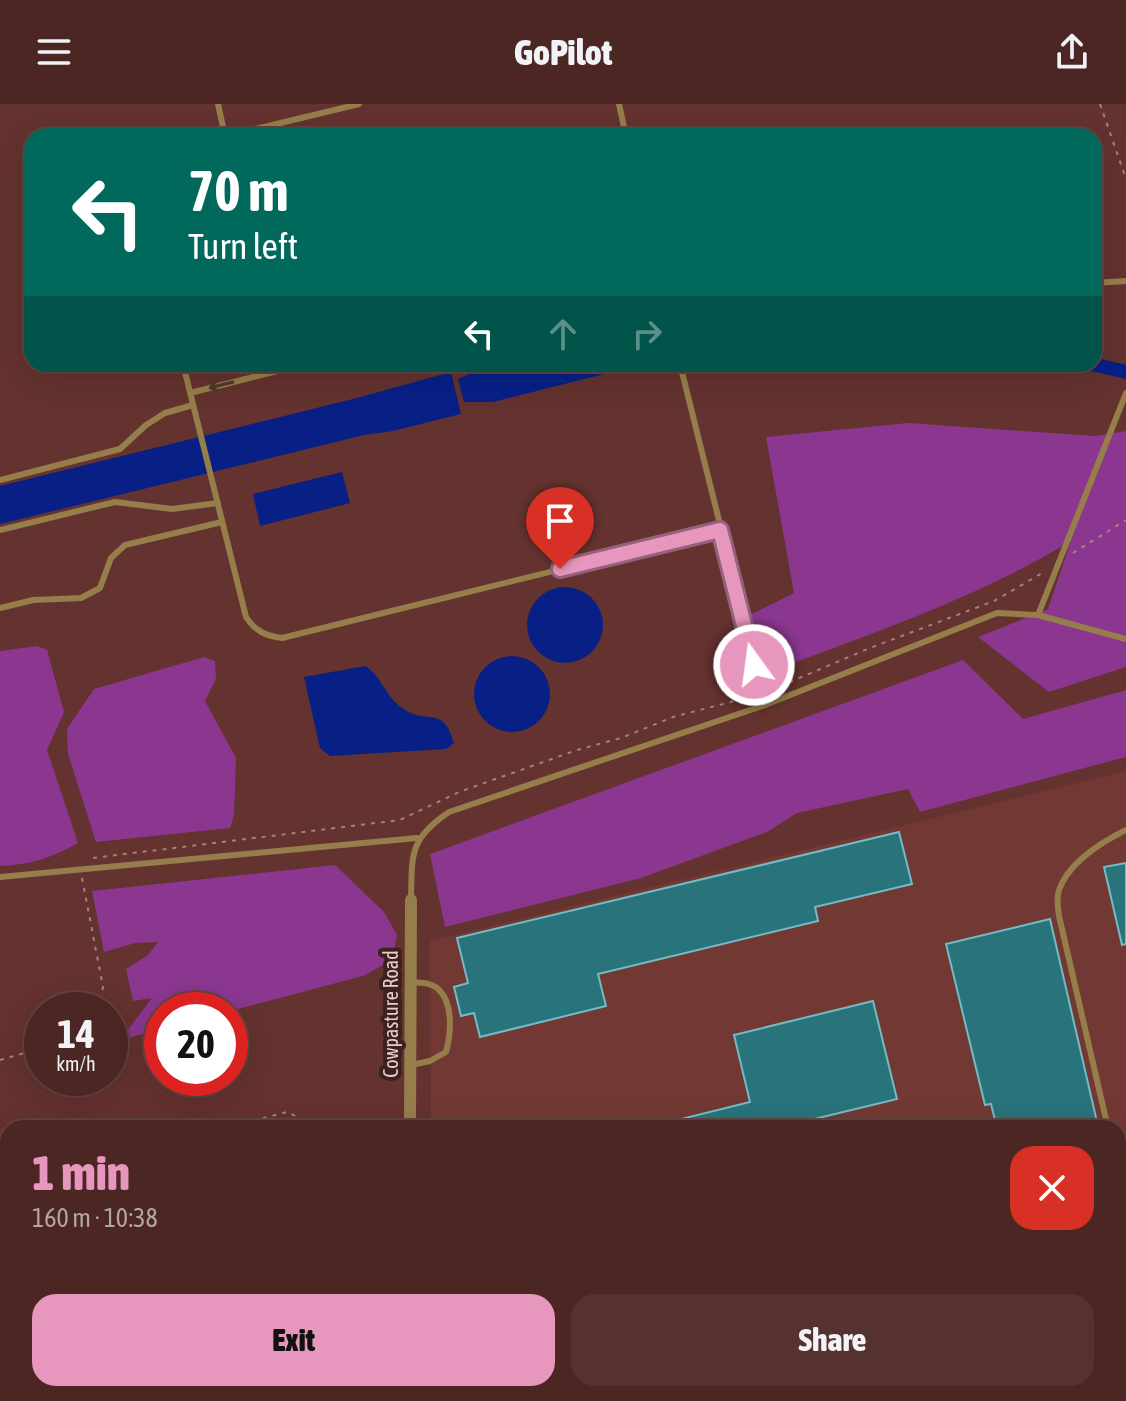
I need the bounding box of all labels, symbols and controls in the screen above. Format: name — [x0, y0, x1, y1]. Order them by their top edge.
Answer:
icon: menu — [32, 30, 76, 74]
icon: share — [1050, 30, 1094, 74]
text: GoPilot — [514, 31, 612, 73]
text: 70 m — [188, 159, 289, 223]
icon: left — [56, 160, 160, 264]
text: Turn left — [188, 225, 298, 267]
icon: left — [457, 312, 501, 356]
icon: ahead — [541, 312, 585, 356]
icon: right — [625, 312, 669, 356]
one-way arrow — [208, 379, 234, 394]
pin — [526, 487, 594, 569]
icon: arrive — [538, 499, 582, 543]
position arrow — [712, 623, 796, 707]
street label: Cowpasture Road — [379, 950, 402, 1078]
speed limit sign: 20 — [144, 992, 248, 1096]
text: 14 — [57, 1011, 95, 1056]
text: km/h — [56, 1052, 96, 1075]
text: 1 min — [32, 1145, 130, 1200]
button: close — [1010, 1146, 1094, 1230]
text: 160 m · 10:38 — [32, 1203, 158, 1233]
button: Exit — [32, 1294, 555, 1386]
button: Share — [571, 1294, 1094, 1386]

